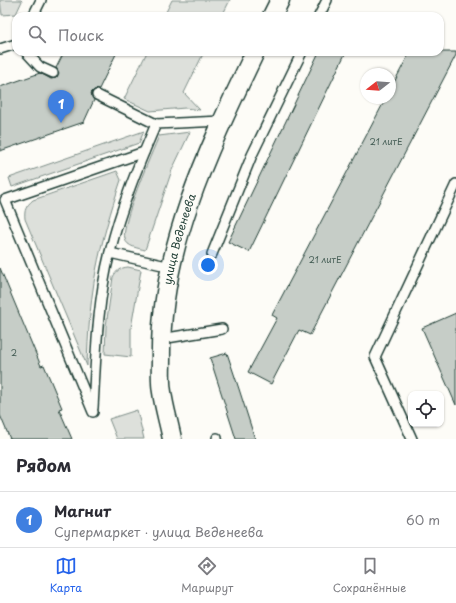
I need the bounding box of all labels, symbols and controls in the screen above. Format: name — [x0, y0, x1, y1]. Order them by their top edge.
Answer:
search box — [12, 12, 444, 56]
icon: search — [26, 23, 48, 45]
text: Поиск — [58, 23, 104, 46]
north arrow — [360, 68, 396, 104]
pin: 1 — [48, 90, 74, 123]
house number: 21 литЕ — [369, 134, 403, 148]
street label: улица Веденеева — [158, 191, 200, 286]
house number: 21 литЕ — [308, 252, 342, 266]
your location — [198, 255, 218, 275]
house number: 2 — [11, 345, 17, 359]
map controls — [408, 391, 444, 427]
button: locate — [408, 391, 444, 427]
text: Рядом — [16, 452, 71, 478]
text: Магнит — [54, 499, 111, 522]
text: 1 — [26, 510, 32, 529]
text: 60 m — [406, 510, 440, 529]
text: Супермаркет · улица Веденеева — [54, 522, 263, 541]
tab: Карта — [50, 555, 82, 596]
tab: Маршрут — [181, 555, 233, 596]
tab: Сохранённые — [333, 555, 406, 596]

